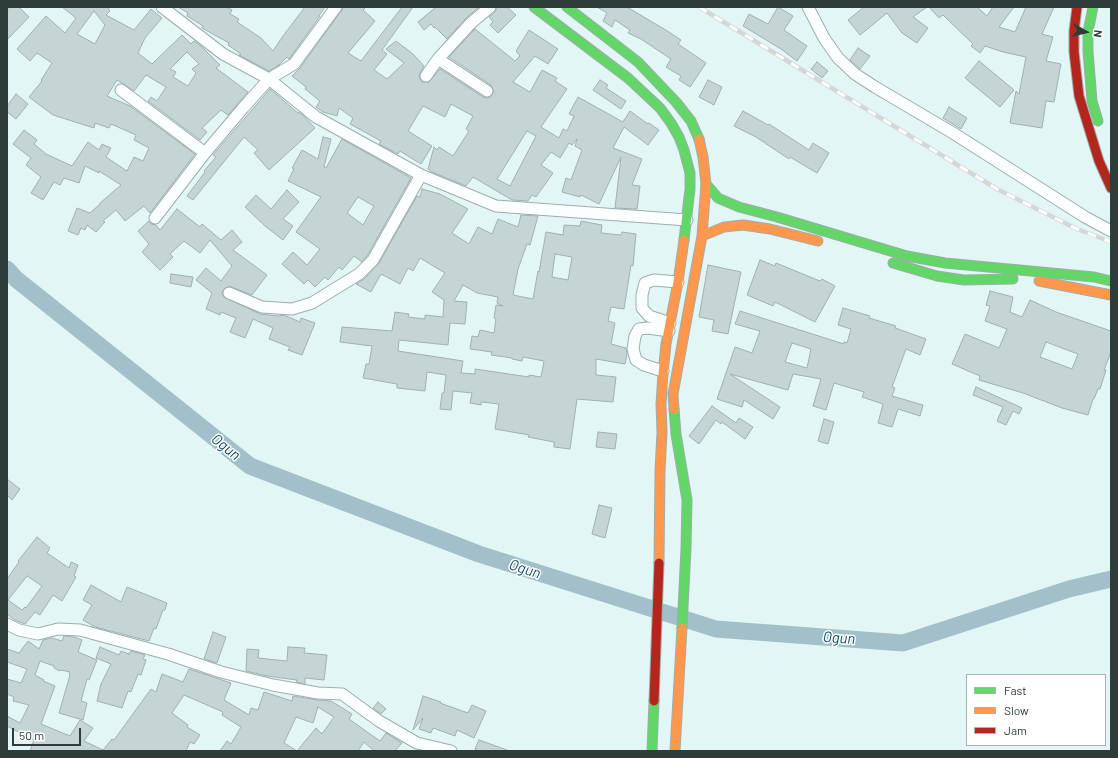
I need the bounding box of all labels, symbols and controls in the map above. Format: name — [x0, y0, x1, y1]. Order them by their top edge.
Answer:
north arrow — [1066, 12, 1106, 52]
text: N — [1091, 29, 1105, 38]
water label: Ogun — [208, 430, 244, 464]
water label: Ogun — [507, 555, 543, 583]
water label: Ogun — [822, 628, 856, 648]
legend — [966, 674, 1106, 746]
text: Fast — [1004, 683, 1027, 697]
text: Slow — [1004, 703, 1029, 717]
scale bar — [14, 720, 83, 746]
text: Jam — [1004, 723, 1027, 737]
text: 50 m — [19, 728, 44, 742]

